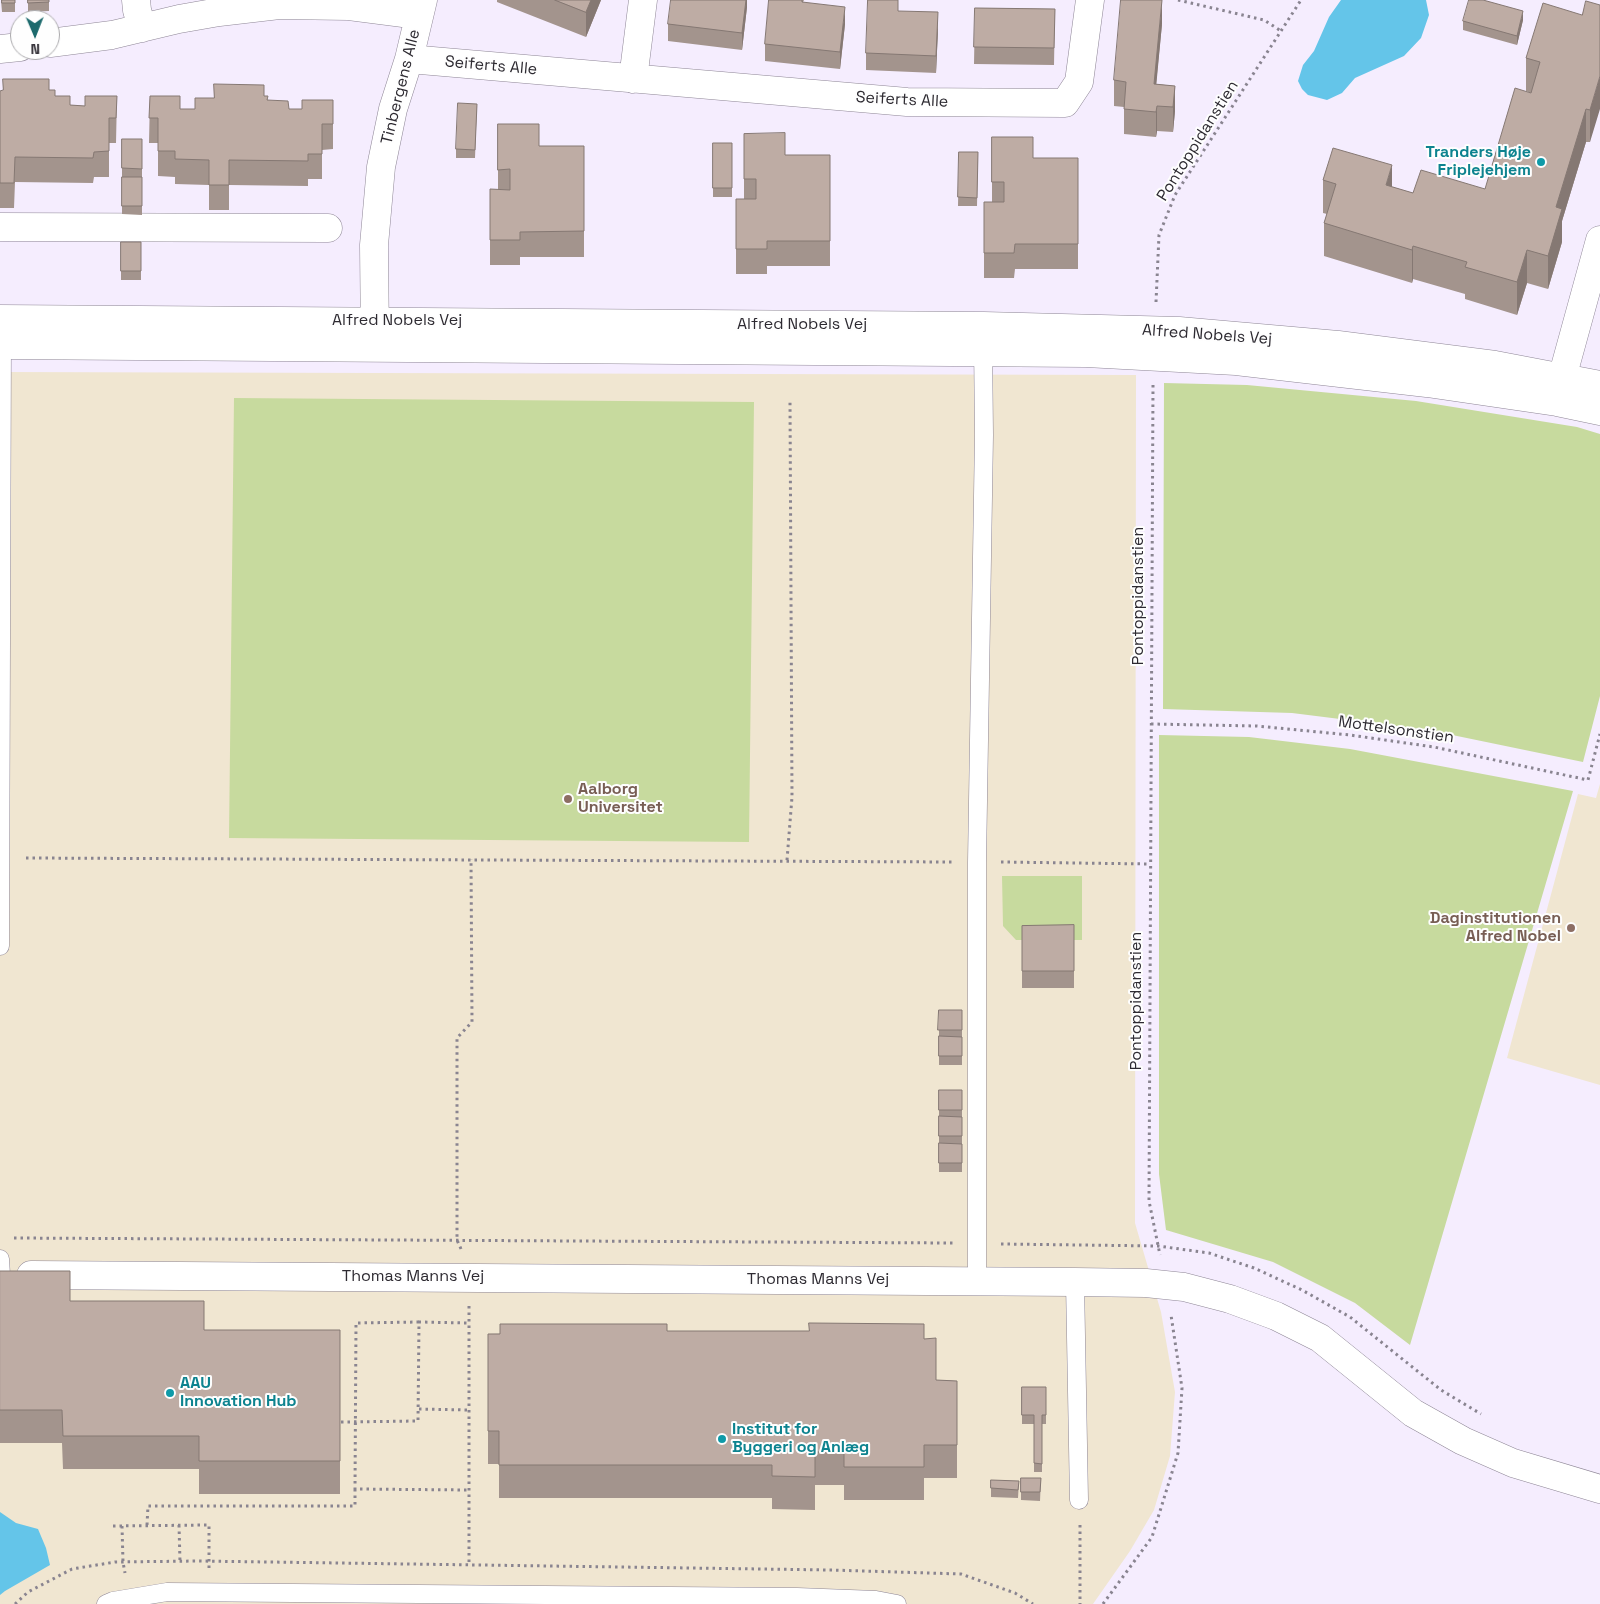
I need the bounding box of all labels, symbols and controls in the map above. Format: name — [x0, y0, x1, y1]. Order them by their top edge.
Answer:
north arrow — [10, 10, 60, 60]
street label: Tinbergens Alle — [377, 27, 425, 147]
text: N — [30, 40, 40, 58]
street label: Seiferts Alle — [444, 52, 538, 80]
street label: Pontoppidanstien — [1153, 77, 1243, 205]
street label: Seiferts Alle — [855, 88, 949, 112]
place label: Tranders Høje Friplejehjem — [1426, 143, 1531, 181]
marker: Tranders Høje Friplejehjem — [1535, 156, 1547, 168]
street label: Alfred Nobels Vej — [332, 311, 462, 331]
street label: Alfred Nobels Vej — [737, 315, 867, 335]
street label: Alfred Nobels Vej — [1141, 321, 1273, 349]
street label: Pontoppidanstien — [1129, 527, 1149, 665]
street label: Mottelsonstien — [1337, 712, 1455, 748]
place label: Aalborg Universitet — [578, 780, 663, 818]
marker: Aalborg Universitet — [562, 793, 574, 805]
place label: Daginstitutionen Alfred Nobel — [1430, 909, 1561, 947]
marker: Daginstitutionen Alfred Nobel — [1565, 922, 1577, 934]
street label: Pontoppidanstien — [1127, 932, 1147, 1070]
street label: Thomas Manns Vej — [342, 1267, 484, 1287]
street label: Thomas Manns Vej — [747, 1270, 889, 1290]
place label: AAU Innovation Hub — [180, 1374, 297, 1412]
marker: AAU Innovation Hub — [164, 1387, 176, 1399]
place label: Institut for Byggeri og Anlæg — [732, 1420, 869, 1458]
marker: Institut for Byggeri og Anlæg — [716, 1433, 728, 1445]

